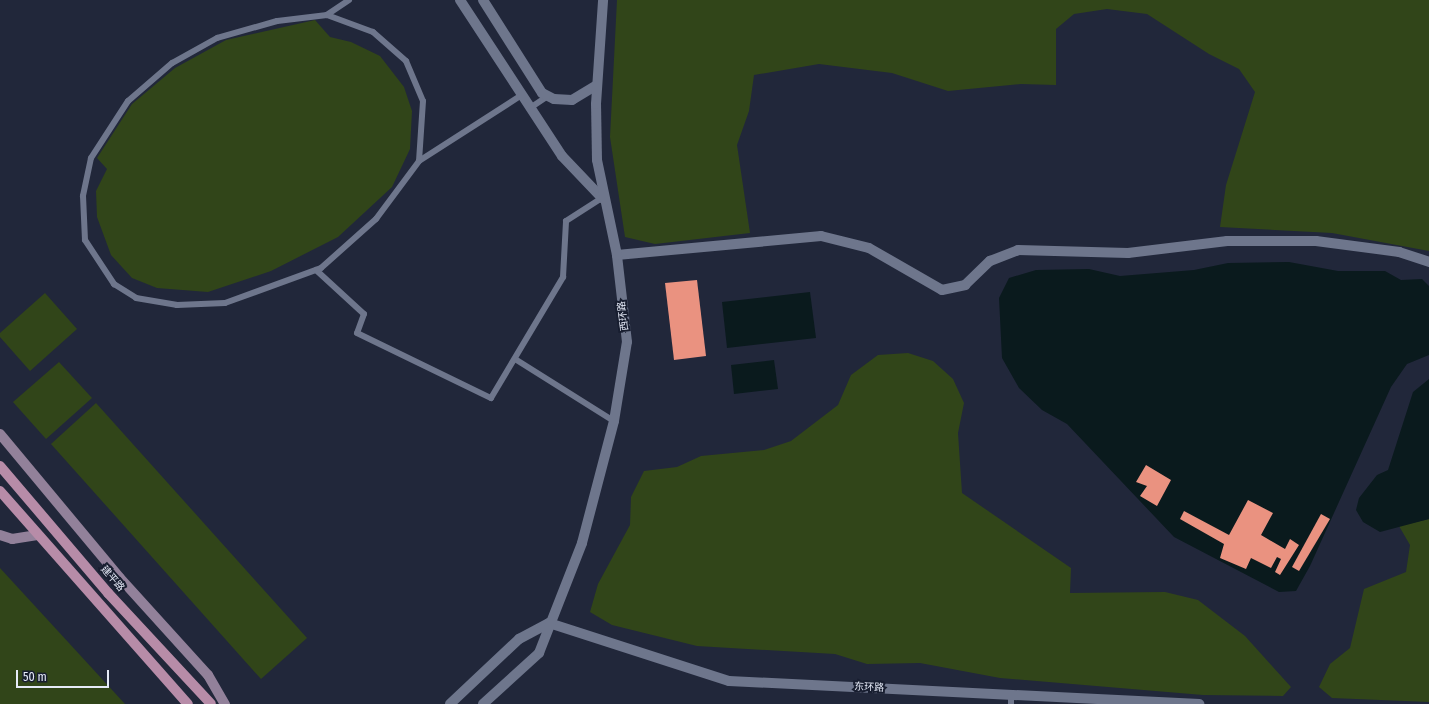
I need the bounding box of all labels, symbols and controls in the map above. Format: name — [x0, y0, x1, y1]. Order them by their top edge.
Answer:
street label: 西环路 — [616, 300, 632, 332]
street label: 建平路 — [98, 564, 126, 594]
scale bar — [18, 662, 111, 688]
text: 50 m — [23, 670, 47, 684]
street label: 东环路 — [854, 681, 884, 695]

